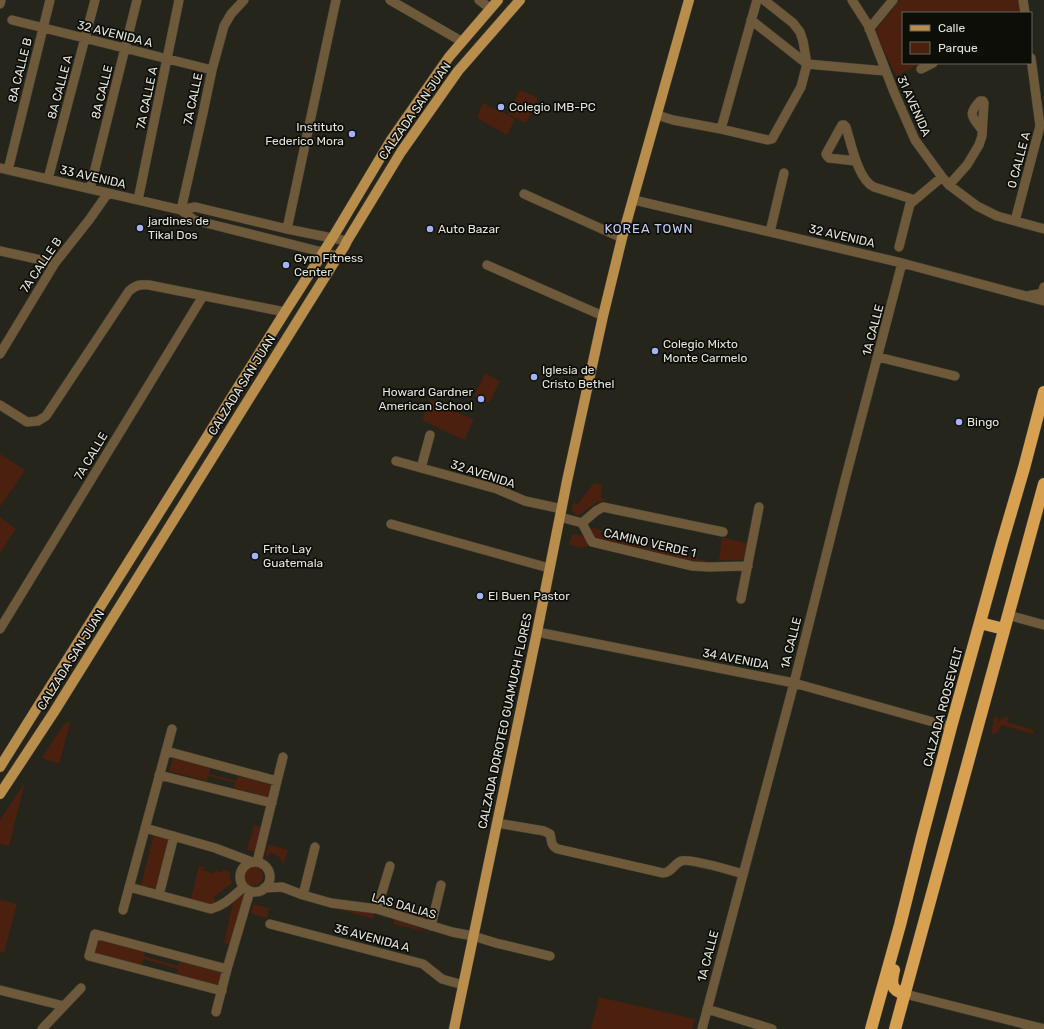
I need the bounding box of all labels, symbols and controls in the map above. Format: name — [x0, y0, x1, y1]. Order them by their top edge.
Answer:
legend — [902, 12, 1032, 64]
street label: 32 AVENIDA A — [76, 18, 154, 50]
text: Calle — [938, 21, 965, 35]
street label: 8A CALLE B — [5, 36, 35, 104]
text: Parque — [938, 41, 978, 55]
street label: 8A CALLE A — [45, 53, 75, 121]
street label: CALZADA SAN JUAN — [376, 60, 454, 162]
street label: 8A CALLE — [89, 64, 115, 120]
street label: 7A CALLE A — [134, 65, 160, 131]
street label: 7A CALLE — [181, 72, 205, 126]
street label: 31 AVENIDA — [894, 73, 934, 139]
place label: Colegio IMB-PC — [509, 100, 596, 114]
marker: Colegio IMB-PC — [496, 102, 506, 112]
place label: Instituto Federico Mora — [265, 120, 344, 148]
marker: Instituto Federico Mora — [347, 129, 357, 139]
street label: 0 CALLE A — [1005, 130, 1033, 190]
street label: 33 AVENIDA — [59, 163, 127, 191]
place label: jardines de Tikal Dos — [147, 214, 209, 242]
district label: KOREA TOWN — [604, 221, 694, 236]
place label: Auto Bazar — [438, 222, 500, 236]
street label: 32 AVENIDA — [808, 222, 876, 250]
marker: jardines de Tikal Dos — [135, 223, 145, 233]
marker: Auto Bazar — [425, 224, 435, 234]
street label: 7A CALLE B — [17, 235, 65, 295]
place label: Gym Fitness Center — [294, 251, 363, 279]
marker: Gym Fitness Center — [281, 260, 291, 270]
street label: 1A CALLE — [859, 303, 887, 357]
street label: CALZADA SAN JUAN — [205, 332, 279, 438]
place label: Colegio Mixto Monte Carmelo — [663, 337, 747, 365]
marker: Colegio Mixto Monte Carmelo — [650, 346, 660, 356]
place label: Iglesia de Cristo Bethel — [542, 363, 615, 391]
marker: Iglesia de Cristo Bethel — [529, 372, 539, 382]
place label: Howard Gardner American School — [379, 385, 473, 413]
marker: Howard Gardner American School — [476, 394, 486, 404]
place label: Bingo — [967, 415, 999, 429]
marker: Bingo — [954, 417, 964, 427]
street label: 7A CALLE — [71, 430, 111, 482]
street label: 32 AVENIDA — [449, 457, 517, 491]
street label: CAMINO VERDE 1 — [602, 526, 698, 560]
place label: Frito Lay Guatemala — [263, 542, 323, 570]
marker: Frito Lay Guatemala — [250, 551, 260, 561]
place label: El Buen Pastor — [488, 589, 570, 603]
marker: El Buen Pastor — [475, 591, 485, 601]
street label: CALZADA SAN JUAN — [34, 607, 108, 713]
street label: CALZADA DOROTEO GUAMUCH FLORES — [475, 612, 535, 830]
street label: 1A CALLE — [778, 616, 804, 670]
street label: 34 AVENIDA — [701, 646, 771, 672]
street label: CALZADA ROOSEVELT — [920, 646, 966, 768]
street label: LAS DALIAS — [370, 890, 438, 922]
street label: 35 AVENIDA A — [333, 921, 411, 955]
street label: 1A CALLE — [694, 929, 722, 983]

